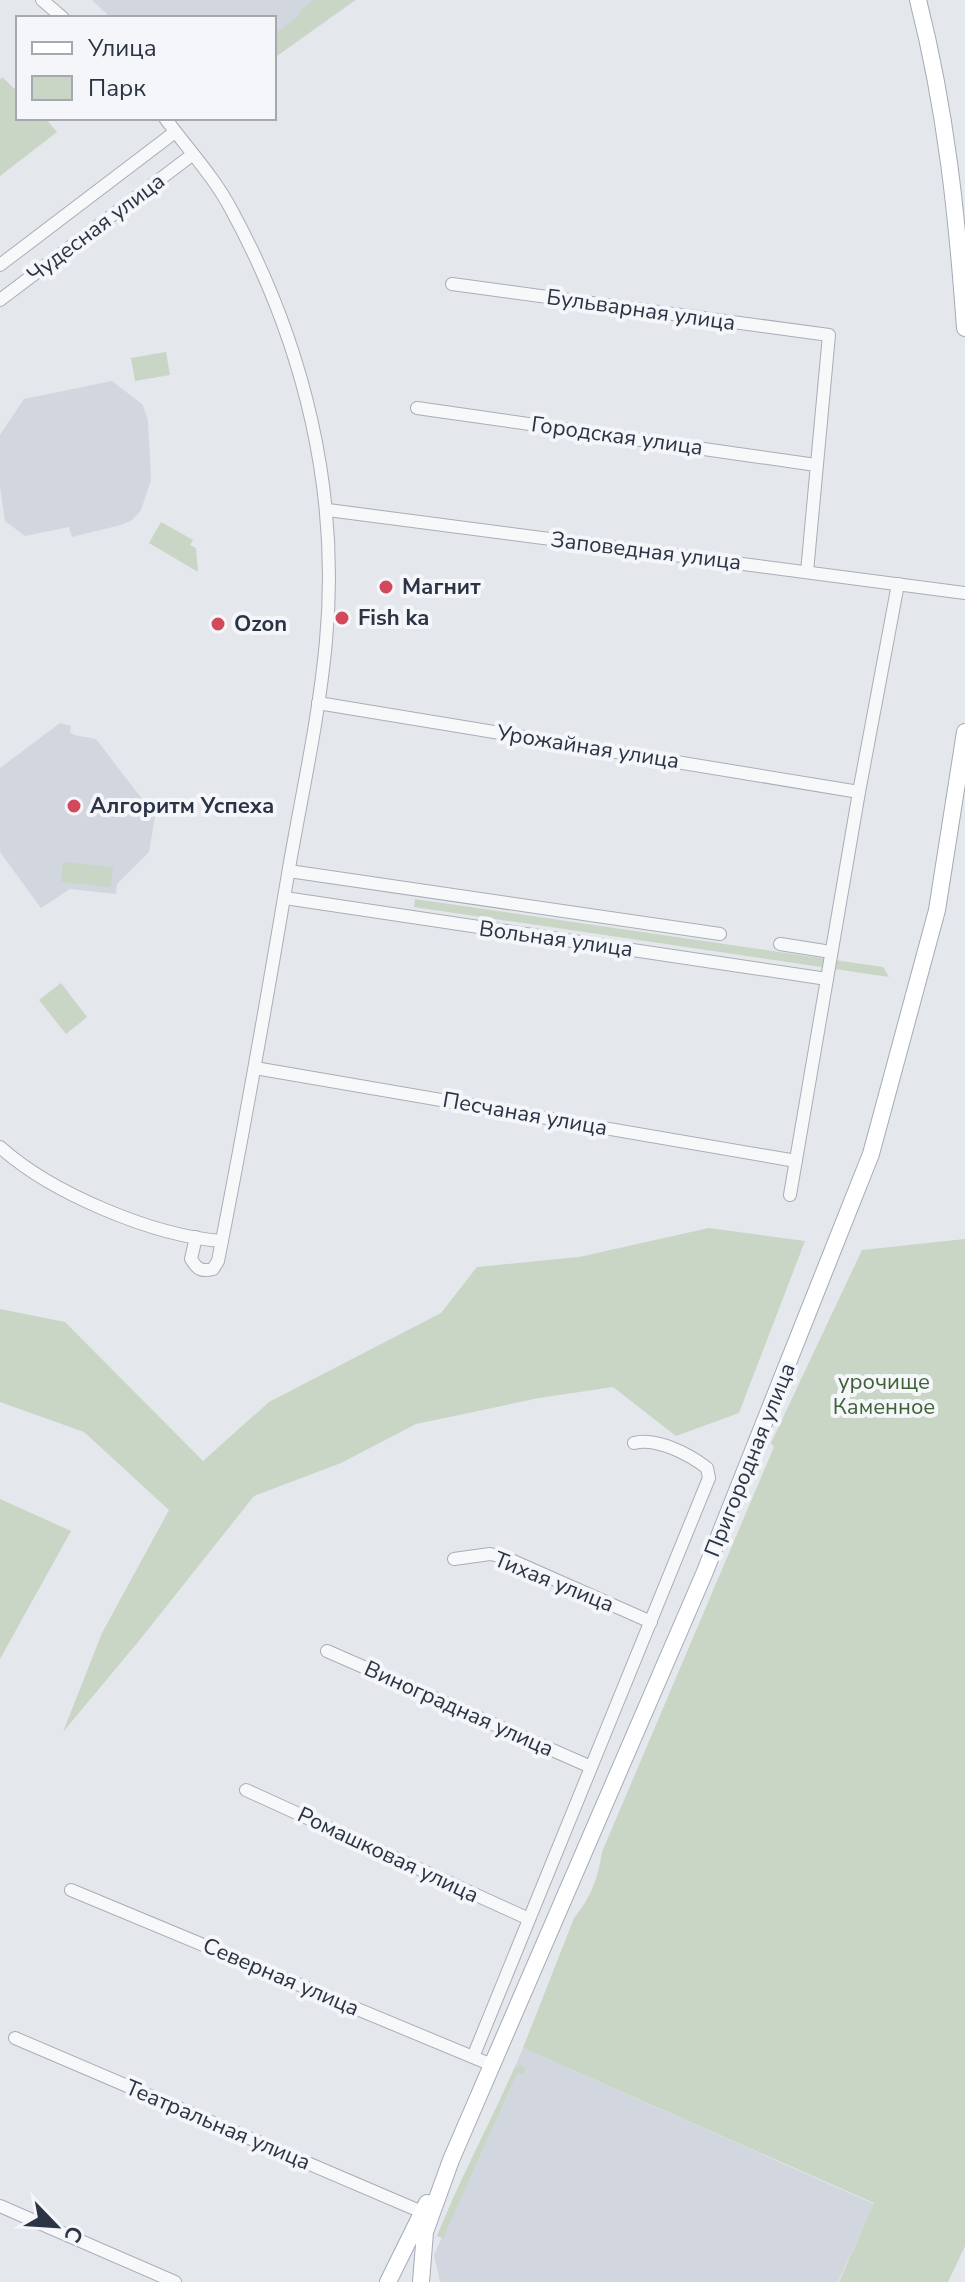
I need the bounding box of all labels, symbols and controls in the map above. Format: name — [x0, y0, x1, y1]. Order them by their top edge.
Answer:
legend — [16, 16, 276, 120]
text: Улица — [87, 32, 157, 64]
text: Парк — [88, 72, 146, 104]
street label: Чудесная улица — [21, 166, 171, 290]
street label: Бульварная улица — [545, 282, 737, 338]
street label: Городская улица — [529, 409, 705, 463]
street label: Заповедная улица — [549, 524, 743, 578]
place label: Магнит — [402, 572, 481, 602]
marker: Магнит — [377, 578, 395, 596]
place label: Fish ka — [358, 603, 429, 633]
place label: Ozon — [234, 609, 287, 639]
marker: Fish ka — [333, 609, 351, 627]
marker: Ozon — [209, 615, 227, 633]
street label: Урожайная улица — [494, 718, 681, 776]
place label: Алгоритм Успеха — [90, 791, 274, 821]
marker: Алгоритм Успеха — [65, 797, 83, 815]
street label: Вольная улица — [477, 913, 635, 965]
street label: Песчаная улица — [440, 1085, 610, 1143]
street label: Пригородная улица — [697, 1359, 803, 1561]
park label: урочище Каменное — [833, 1367, 935, 1422]
street label: Тихая улица — [490, 1544, 618, 1620]
street label: Виноградная улица — [360, 1654, 558, 1764]
street label: Ромашковая улица — [293, 1800, 483, 1910]
street label: Северная улица — [198, 1931, 364, 2023]
street label: Театральная улица — [121, 2072, 315, 2178]
north arrow — [16, 2186, 96, 2266]
text: С — [56, 2221, 90, 2247]

